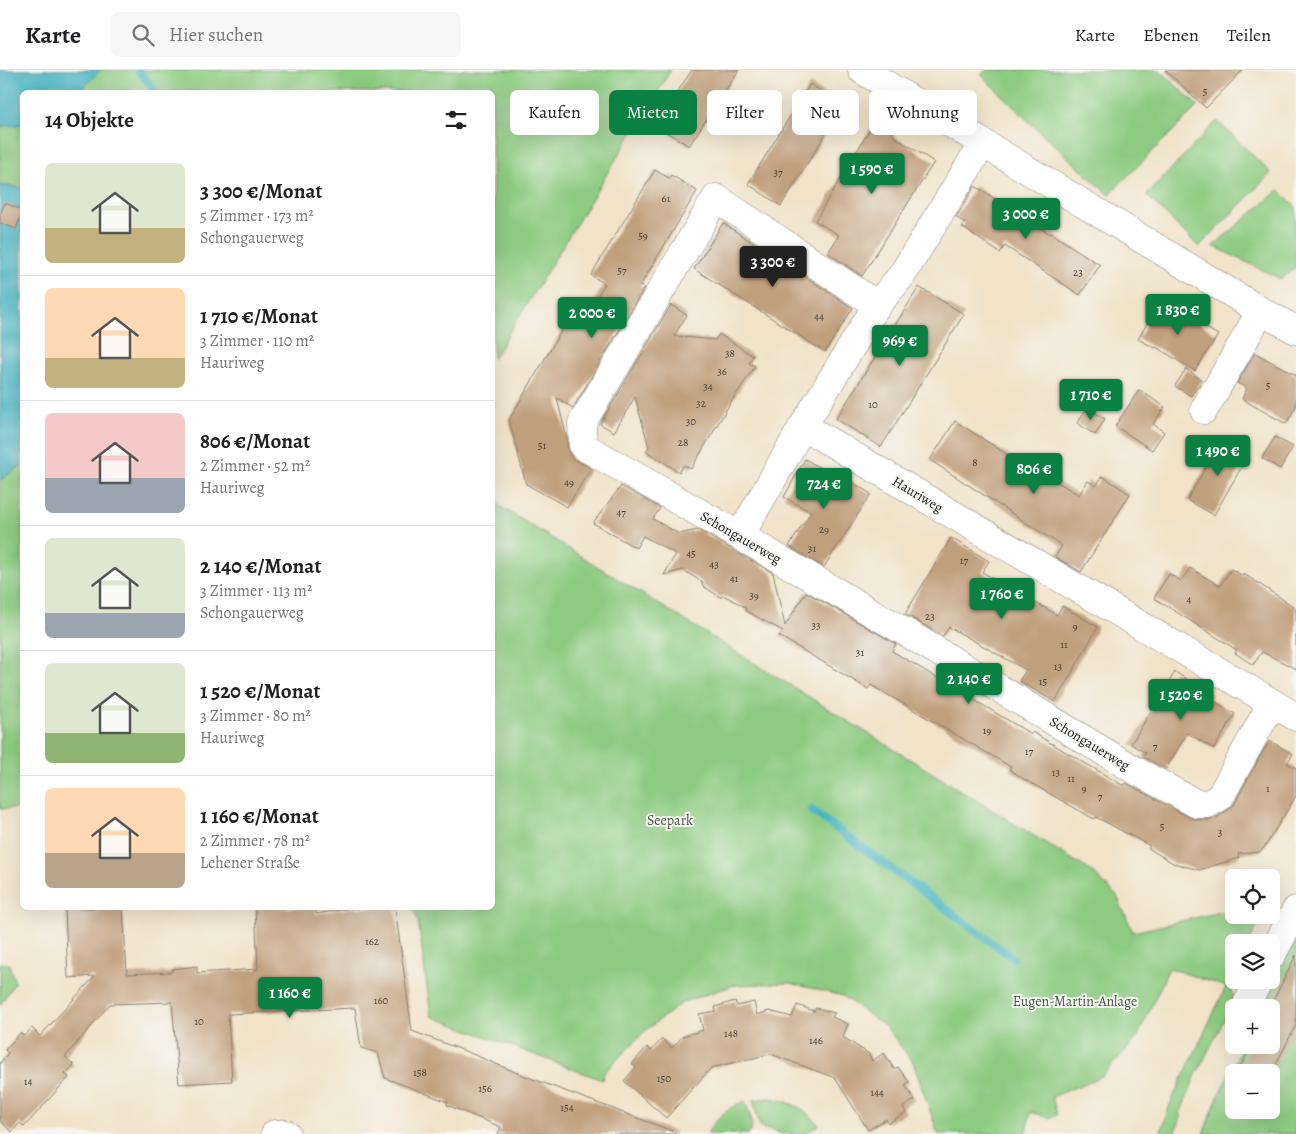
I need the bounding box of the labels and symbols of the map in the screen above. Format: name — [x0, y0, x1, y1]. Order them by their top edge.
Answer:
house number: 5 — [1203, 84, 1208, 99]
pin: 1 590 € — [826, 152, 918, 195]
house number: 37 — [773, 165, 783, 180]
house number: 61 — [662, 191, 671, 206]
pin: 3 000 € — [980, 198, 1072, 240]
house number: 59 — [638, 228, 648, 243]
pin: 3 300 € — [727, 246, 819, 288]
house number: 57 — [617, 263, 627, 278]
house number: 23 — [1073, 265, 1083, 280]
pin: 1 830 € — [1132, 294, 1224, 336]
pin: 2 000 € — [546, 296, 638, 339]
house number: 44 — [814, 309, 824, 324]
pin: 969 € — [865, 324, 935, 367]
house number: 38 — [725, 346, 735, 361]
house number: 36 — [717, 364, 727, 379]
pin: 1 710 € — [1045, 378, 1137, 421]
house number: 5 — [1266, 378, 1271, 393]
house number: 34 — [703, 379, 713, 394]
house number: 32 — [696, 396, 706, 411]
house number: 10 — [868, 397, 878, 412]
house number: 30 — [686, 414, 696, 429]
pin: 1 490 € — [1172, 434, 1264, 477]
house number: 28 — [678, 435, 688, 450]
house number: 51 — [538, 438, 546, 453]
pin: 806 € — [999, 452, 1069, 495]
house number: 8 — [972, 455, 978, 470]
pin: 724 € — [789, 468, 859, 510]
street label: Hauriweg — [889, 472, 947, 517]
house number: 49 — [564, 475, 574, 490]
house number: 47 — [616, 505, 626, 520]
street label: Schongauerweg — [697, 507, 785, 568]
house number: 29 — [819, 522, 829, 537]
house number: 31 — [808, 541, 816, 556]
house number: 45 — [686, 546, 696, 561]
house number: 17 — [960, 553, 969, 568]
house number: 43 — [709, 557, 719, 572]
house number: 41 — [730, 571, 739, 586]
pin: 1 760 € — [956, 578, 1048, 620]
house number: 39 — [749, 588, 759, 603]
house number: 4 — [1187, 592, 1192, 607]
house number: 23 — [925, 609, 935, 624]
house number: 33 — [811, 618, 821, 633]
house number: 9 — [1072, 619, 1078, 634]
house number: 11 — [1060, 637, 1068, 652]
house number: 31 — [856, 645, 864, 660]
house number: 13 — [1054, 659, 1062, 674]
pin: 2 140 € — [923, 662, 1015, 705]
house number: 15 — [1039, 674, 1048, 689]
pin: 1 520 € — [1135, 678, 1227, 721]
street label: Schongauerweg — [1046, 712, 1134, 775]
house number: 19 — [983, 723, 991, 738]
house number: 7 — [1153, 739, 1158, 754]
house number: 17 — [1025, 744, 1034, 759]
house number: 13 — [1052, 765, 1060, 780]
house number: 11 — [1067, 771, 1075, 786]
house number: 9 — [1081, 781, 1087, 796]
house number: 1 — [1266, 781, 1270, 796]
house number: 7 — [1098, 789, 1103, 804]
park label: Seepark — [647, 811, 693, 830]
house number: 5 — [1160, 819, 1165, 834]
house number: 3 — [1218, 825, 1222, 840]
house number: 162 — [365, 934, 379, 949]
pin: 1 160 € — [244, 976, 336, 1019]
park label: Eugen-Martin-Anlage — [1013, 992, 1137, 1011]
house number: 160 — [374, 993, 388, 1008]
house number: 10 — [194, 1014, 204, 1029]
house number: 148 — [724, 1026, 738, 1041]
house number: 146 — [809, 1033, 823, 1048]
house number: 158 — [413, 1065, 427, 1080]
house number: 150 — [657, 1071, 671, 1086]
house number: 14 — [24, 1074, 32, 1089]
house number: 156 — [478, 1081, 492, 1096]
house number: 144 — [870, 1085, 884, 1100]
house number: 154 — [560, 1100, 574, 1115]

